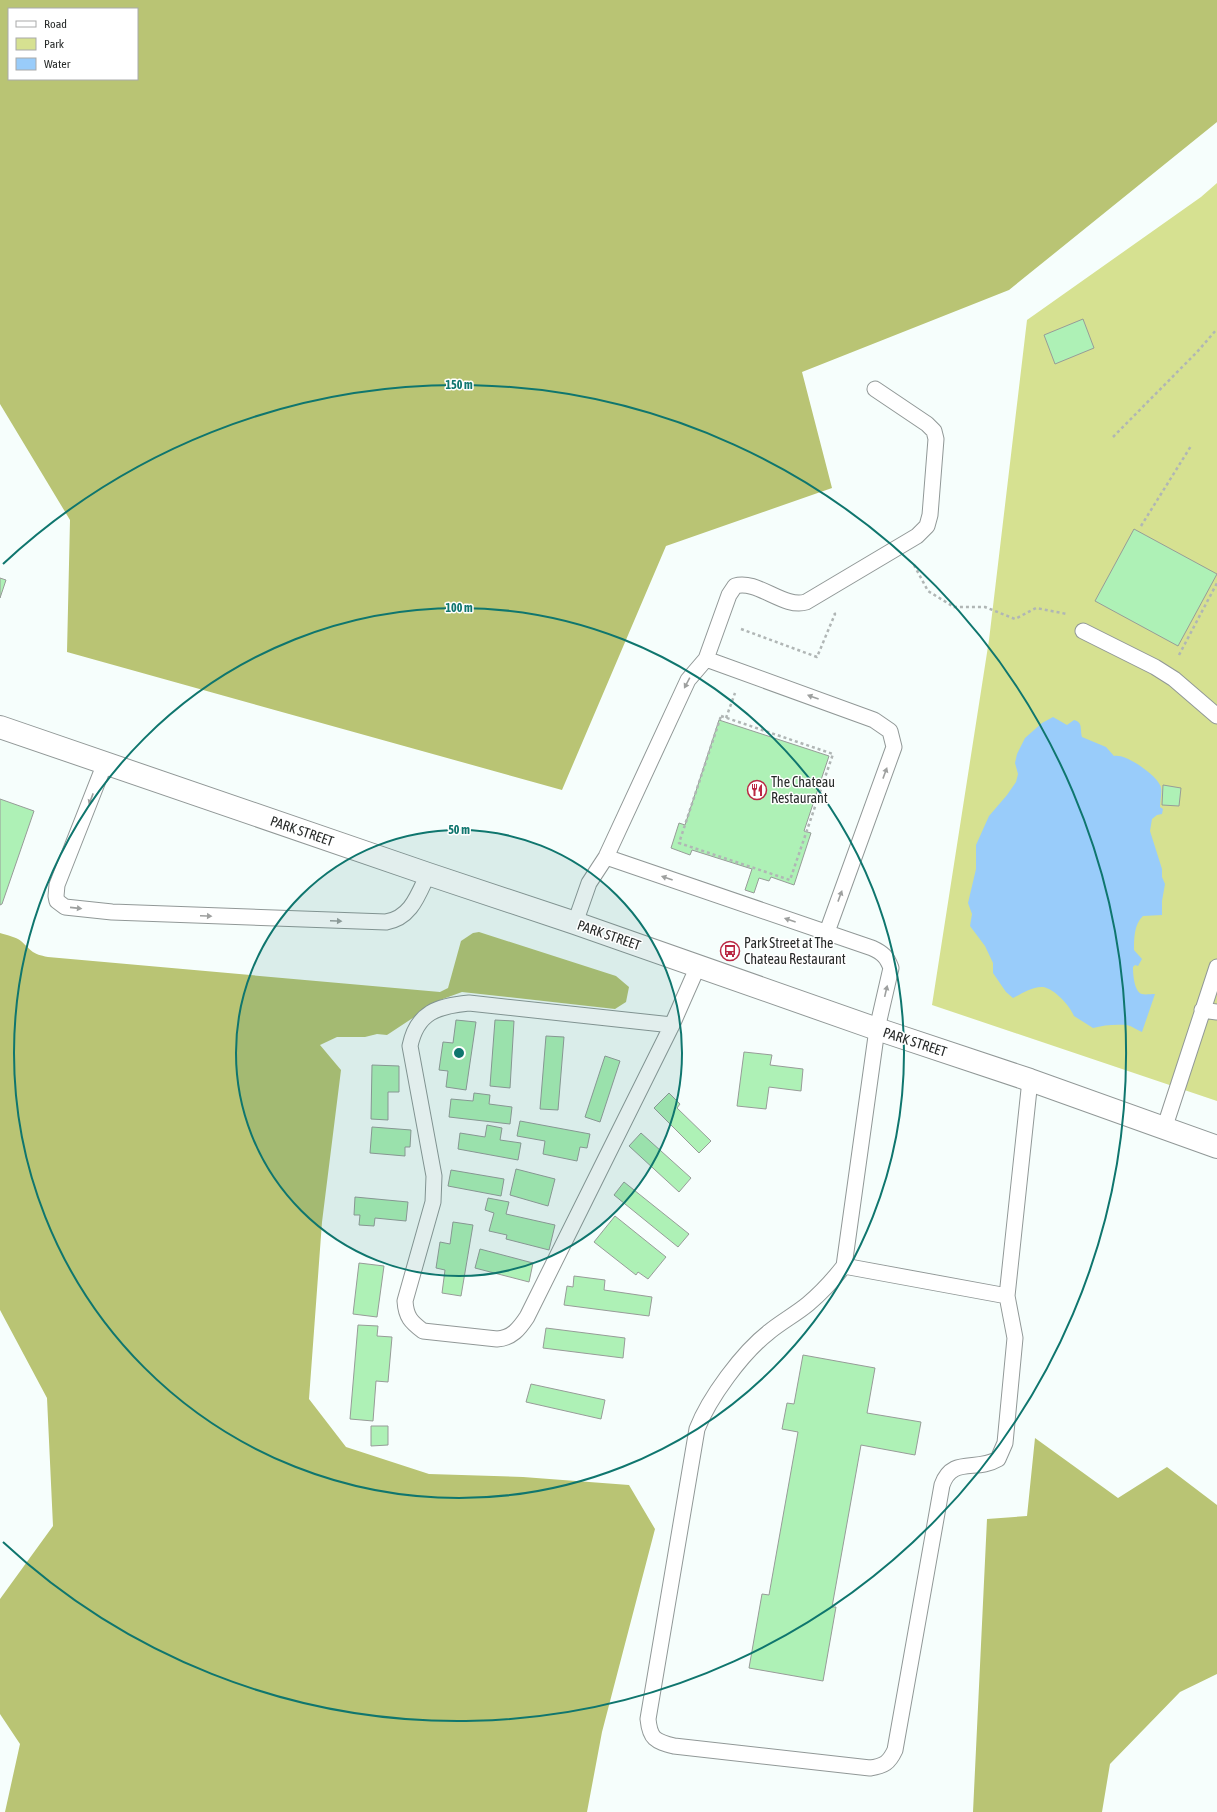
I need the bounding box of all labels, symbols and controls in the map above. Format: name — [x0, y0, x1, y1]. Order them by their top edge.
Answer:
legend — [8, 8, 138, 80]
text: Road — [44, 17, 67, 31]
text: Park — [44, 37, 65, 51]
text: Water — [44, 57, 71, 71]
text: 150 m — [445, 378, 473, 392]
text: 100 m — [445, 601, 473, 615]
one-way arrow — [684, 677, 690, 689]
one-way arrow — [806, 694, 818, 700]
one-way arrow — [882, 767, 888, 779]
place label: The Chateau Restaurant — [771, 774, 835, 806]
restaurant icon: The Chateau Restaurant — [746, 779, 768, 801]
one-way arrow — [87, 794, 93, 806]
street label: PARK STREET — [268, 813, 336, 849]
text: 50 m — [448, 823, 470, 837]
one-way arrow — [660, 875, 672, 881]
one-way arrow — [838, 889, 844, 901]
one-way arrow — [70, 905, 82, 911]
one-way arrow — [200, 912, 212, 919]
one-way arrow — [784, 916, 796, 922]
one-way arrow — [330, 917, 342, 924]
street label: PARK STREET — [575, 917, 643, 953]
place label: Park Street at The Chateau Restaurant — [744, 935, 846, 967]
bus stop icon: Park Street at The Chateau Restaurant — [719, 940, 741, 962]
one-way arrow — [883, 985, 889, 997]
street label: PARK STREET — [881, 1024, 949, 1060]
centre of rings — [452, 1046, 466, 1060]

